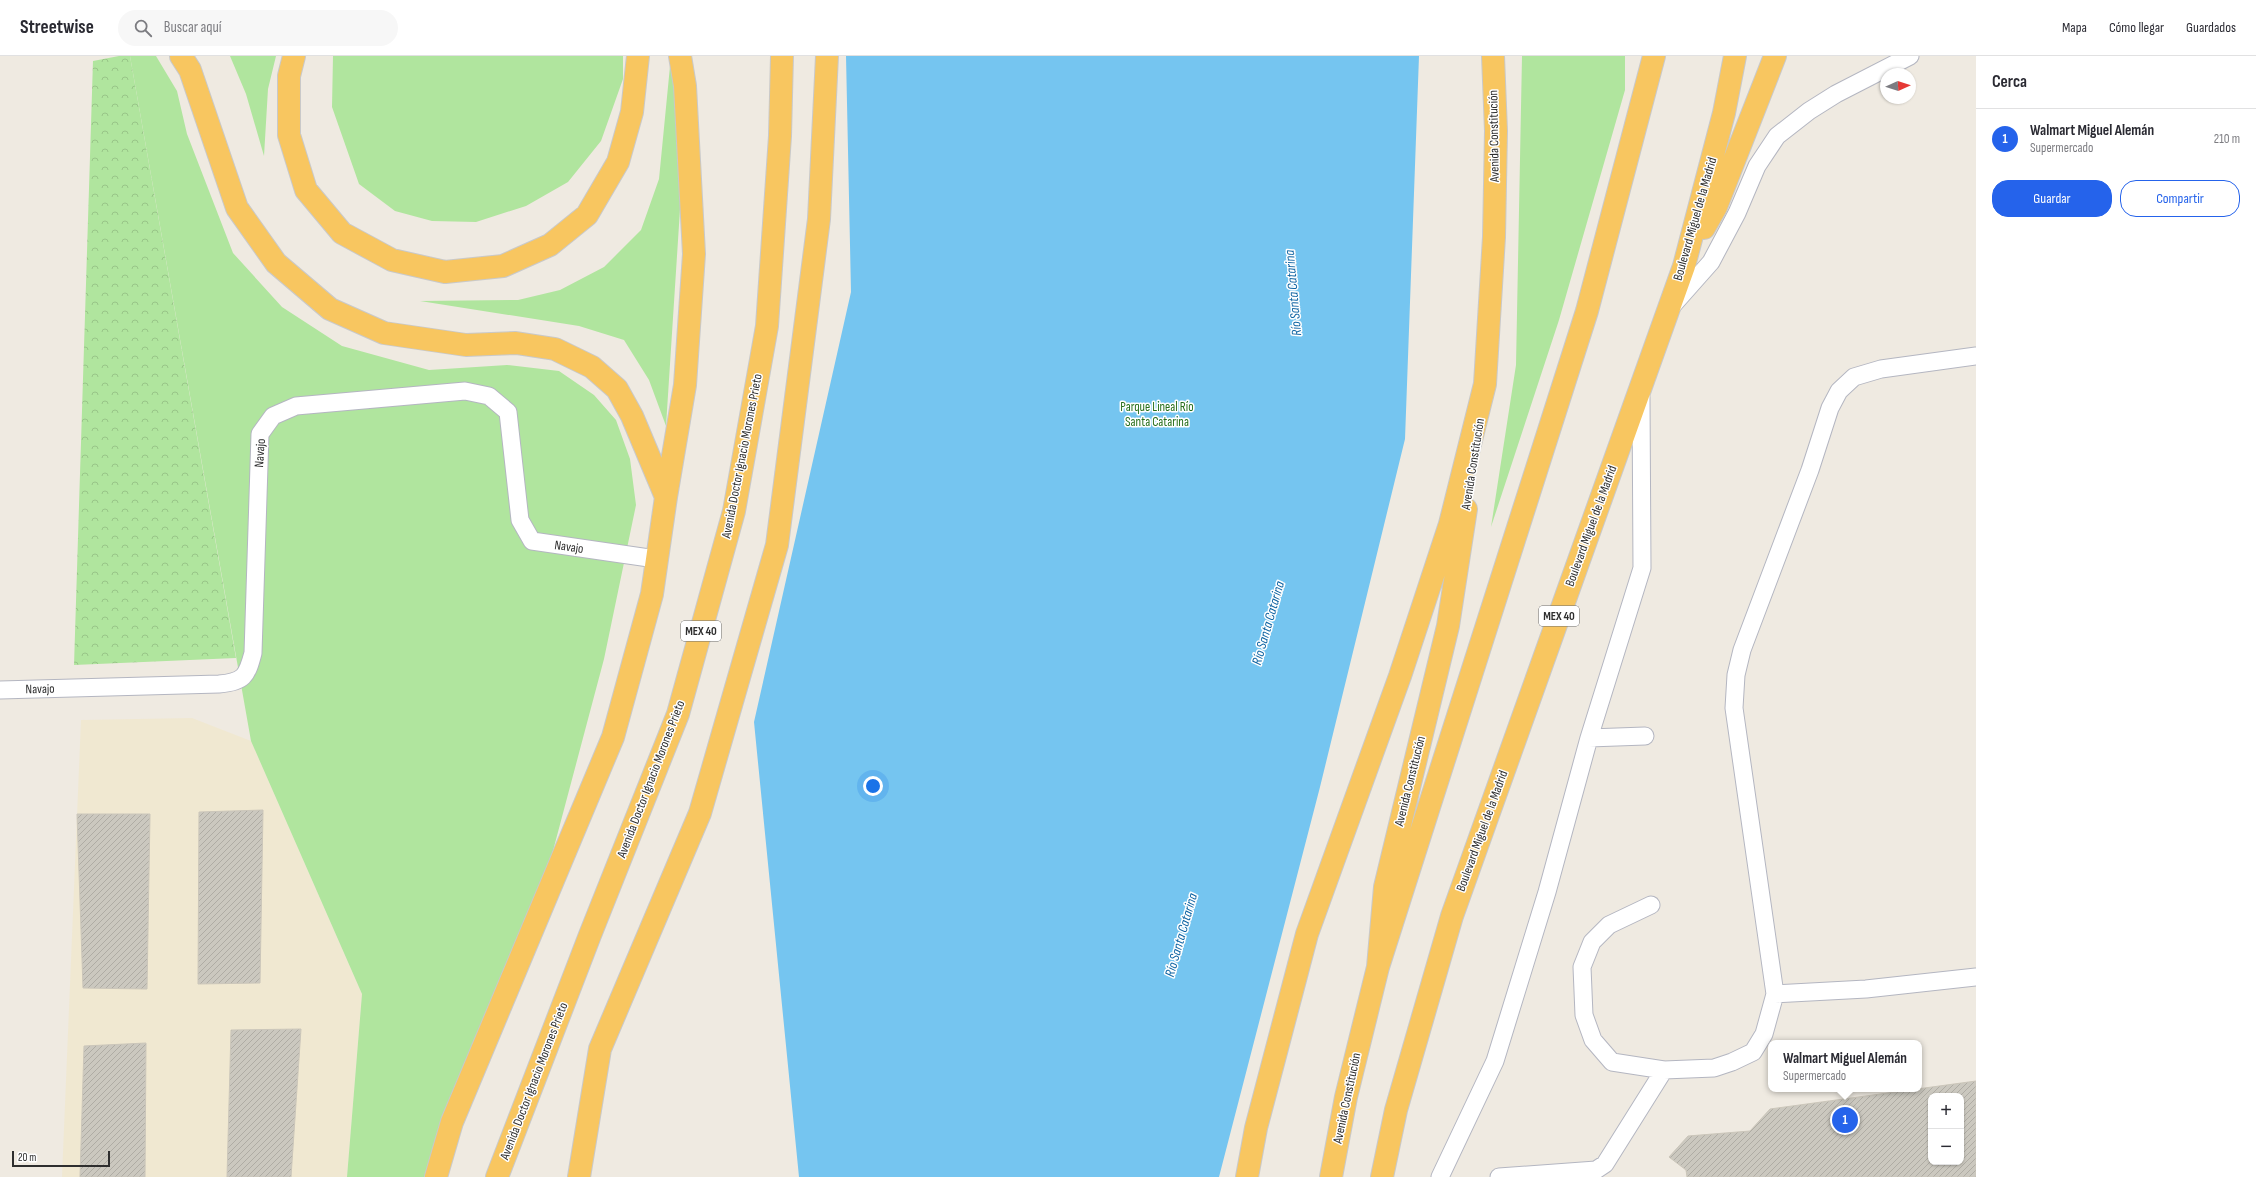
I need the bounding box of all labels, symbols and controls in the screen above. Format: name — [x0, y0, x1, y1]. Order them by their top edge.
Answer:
search box — [118, 10, 398, 46]
text: Streetwise — [20, 16, 94, 39]
icon: search — [132, 17, 154, 39]
text: Buscar aquí — [164, 18, 221, 37]
text: Mapa — [2062, 19, 2087, 36]
text: Cómo llegar — [2109, 19, 2164, 36]
text: Guardados — [2186, 19, 2236, 36]
north arrow — [1880, 68, 1916, 104]
text: Cerca — [1992, 72, 2027, 92]
street label: Avenida Constitución — [1485, 90, 1503, 183]
text: Walmart Miguel Alemán — [2030, 121, 2154, 140]
text: 1 — [2002, 131, 2008, 147]
text: 210 m — [2214, 131, 2240, 147]
text: Supermercado — [2030, 140, 2093, 156]
street label: Boulevard Miguel de la Madrid — [1670, 156, 1720, 282]
button: Guardar — [1992, 180, 2112, 217]
button: Compartir — [2120, 180, 2240, 217]
water label: Río Santa Catarina — [1281, 249, 1305, 337]
street label: Avenida Doctor Ignacio Morones Prieto — [718, 372, 766, 541]
park label: Parque Lineal Río Santa Catarina — [1120, 399, 1194, 430]
street label: Avenida Constitución — [1458, 417, 1488, 512]
street label: Navajo — [251, 438, 269, 468]
street label: Boulevard Miguel de la Madrid — [1562, 463, 1620, 589]
street label: Navajo — [553, 537, 585, 557]
water label: Río Santa Catarina — [1248, 579, 1288, 667]
road number: MEX 40 — [1539, 606, 1579, 626]
road number: MEX 40 — [681, 621, 721, 641]
street label: Navajo — [25, 681, 55, 697]
street label: Avenida Doctor Ignacio Morones Prieto — [613, 698, 688, 861]
street label: Avenida Constitución — [1391, 734, 1429, 829]
street label: Boulevard Miguel de la Madrid — [1453, 768, 1511, 894]
your location — [863, 776, 883, 796]
water label: Río Santa Catarina — [1161, 891, 1201, 979]
street label: Avenida Doctor Ignacio Morones Prieto — [496, 1000, 571, 1163]
popup — [1768, 1040, 1922, 1092]
text: Walmart Miguel Alemán — [1783, 1049, 1907, 1068]
street label: Avenida Constitución — [1329, 1051, 1364, 1146]
text: Supermercado — [1783, 1068, 1846, 1084]
map controls — [1928, 1093, 1964, 1165]
button: + — [1928, 1093, 1964, 1129]
pin: 1 — [1832, 1105, 1858, 1135]
button: − — [1928, 1129, 1964, 1165]
scale bar — [12, 1149, 110, 1168]
text: 20 m — [18, 1151, 36, 1164]

